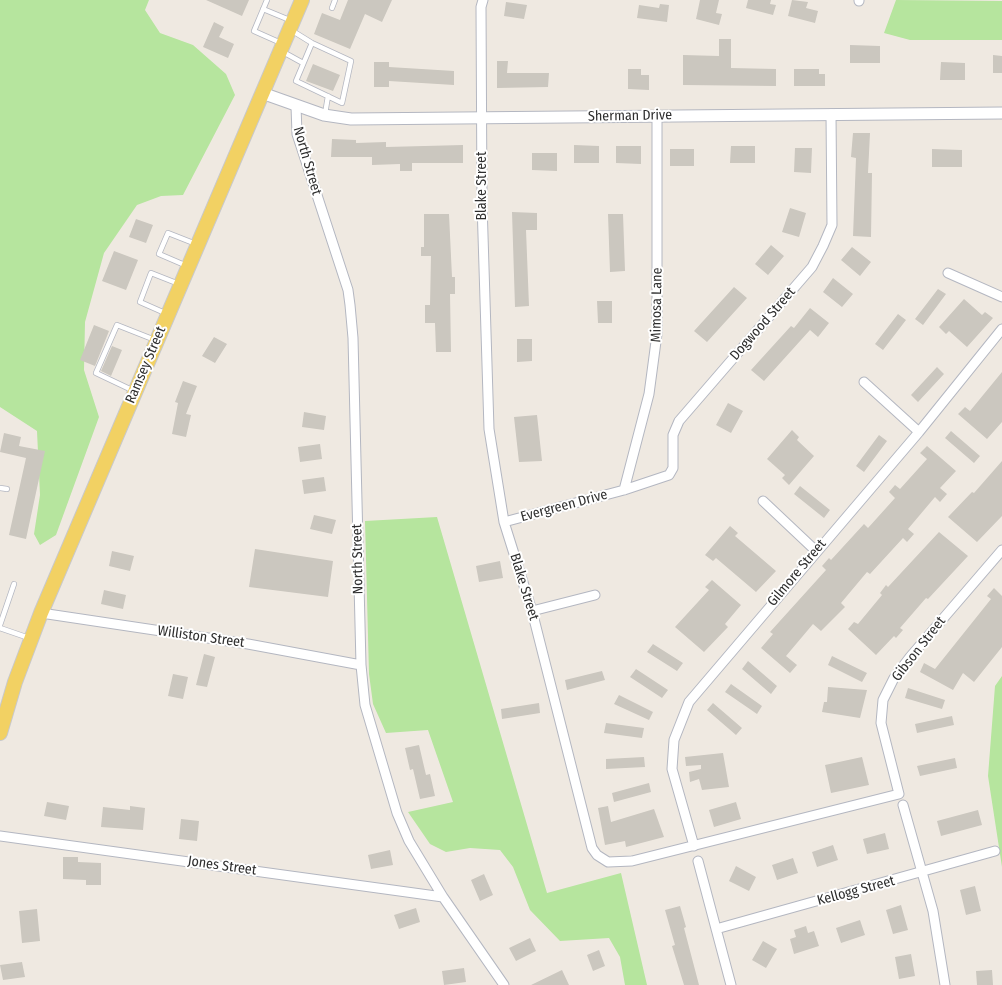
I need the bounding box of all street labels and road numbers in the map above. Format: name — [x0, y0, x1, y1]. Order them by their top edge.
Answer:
street label: Sherman Drive — [588, 107, 672, 125]
street label: North Street — [289, 125, 325, 197]
street label: Blake Street — [474, 151, 490, 221]
street label: Mimosa Lane — [648, 267, 666, 343]
street label: Dogwood Street — [727, 284, 799, 364]
street label: Ramsey Street — [122, 324, 170, 406]
street label: Evergreen Drive — [519, 486, 609, 526]
street label: North Street — [349, 524, 367, 594]
street label: Gilmore Street — [764, 536, 830, 610]
street label: Blake Street — [506, 551, 542, 623]
street label: Gibson Street — [889, 613, 949, 685]
street label: Williston Street — [156, 623, 246, 651]
street label: Jones Street — [187, 853, 257, 879]
street label: Kellogg Street — [815, 873, 897, 909]

